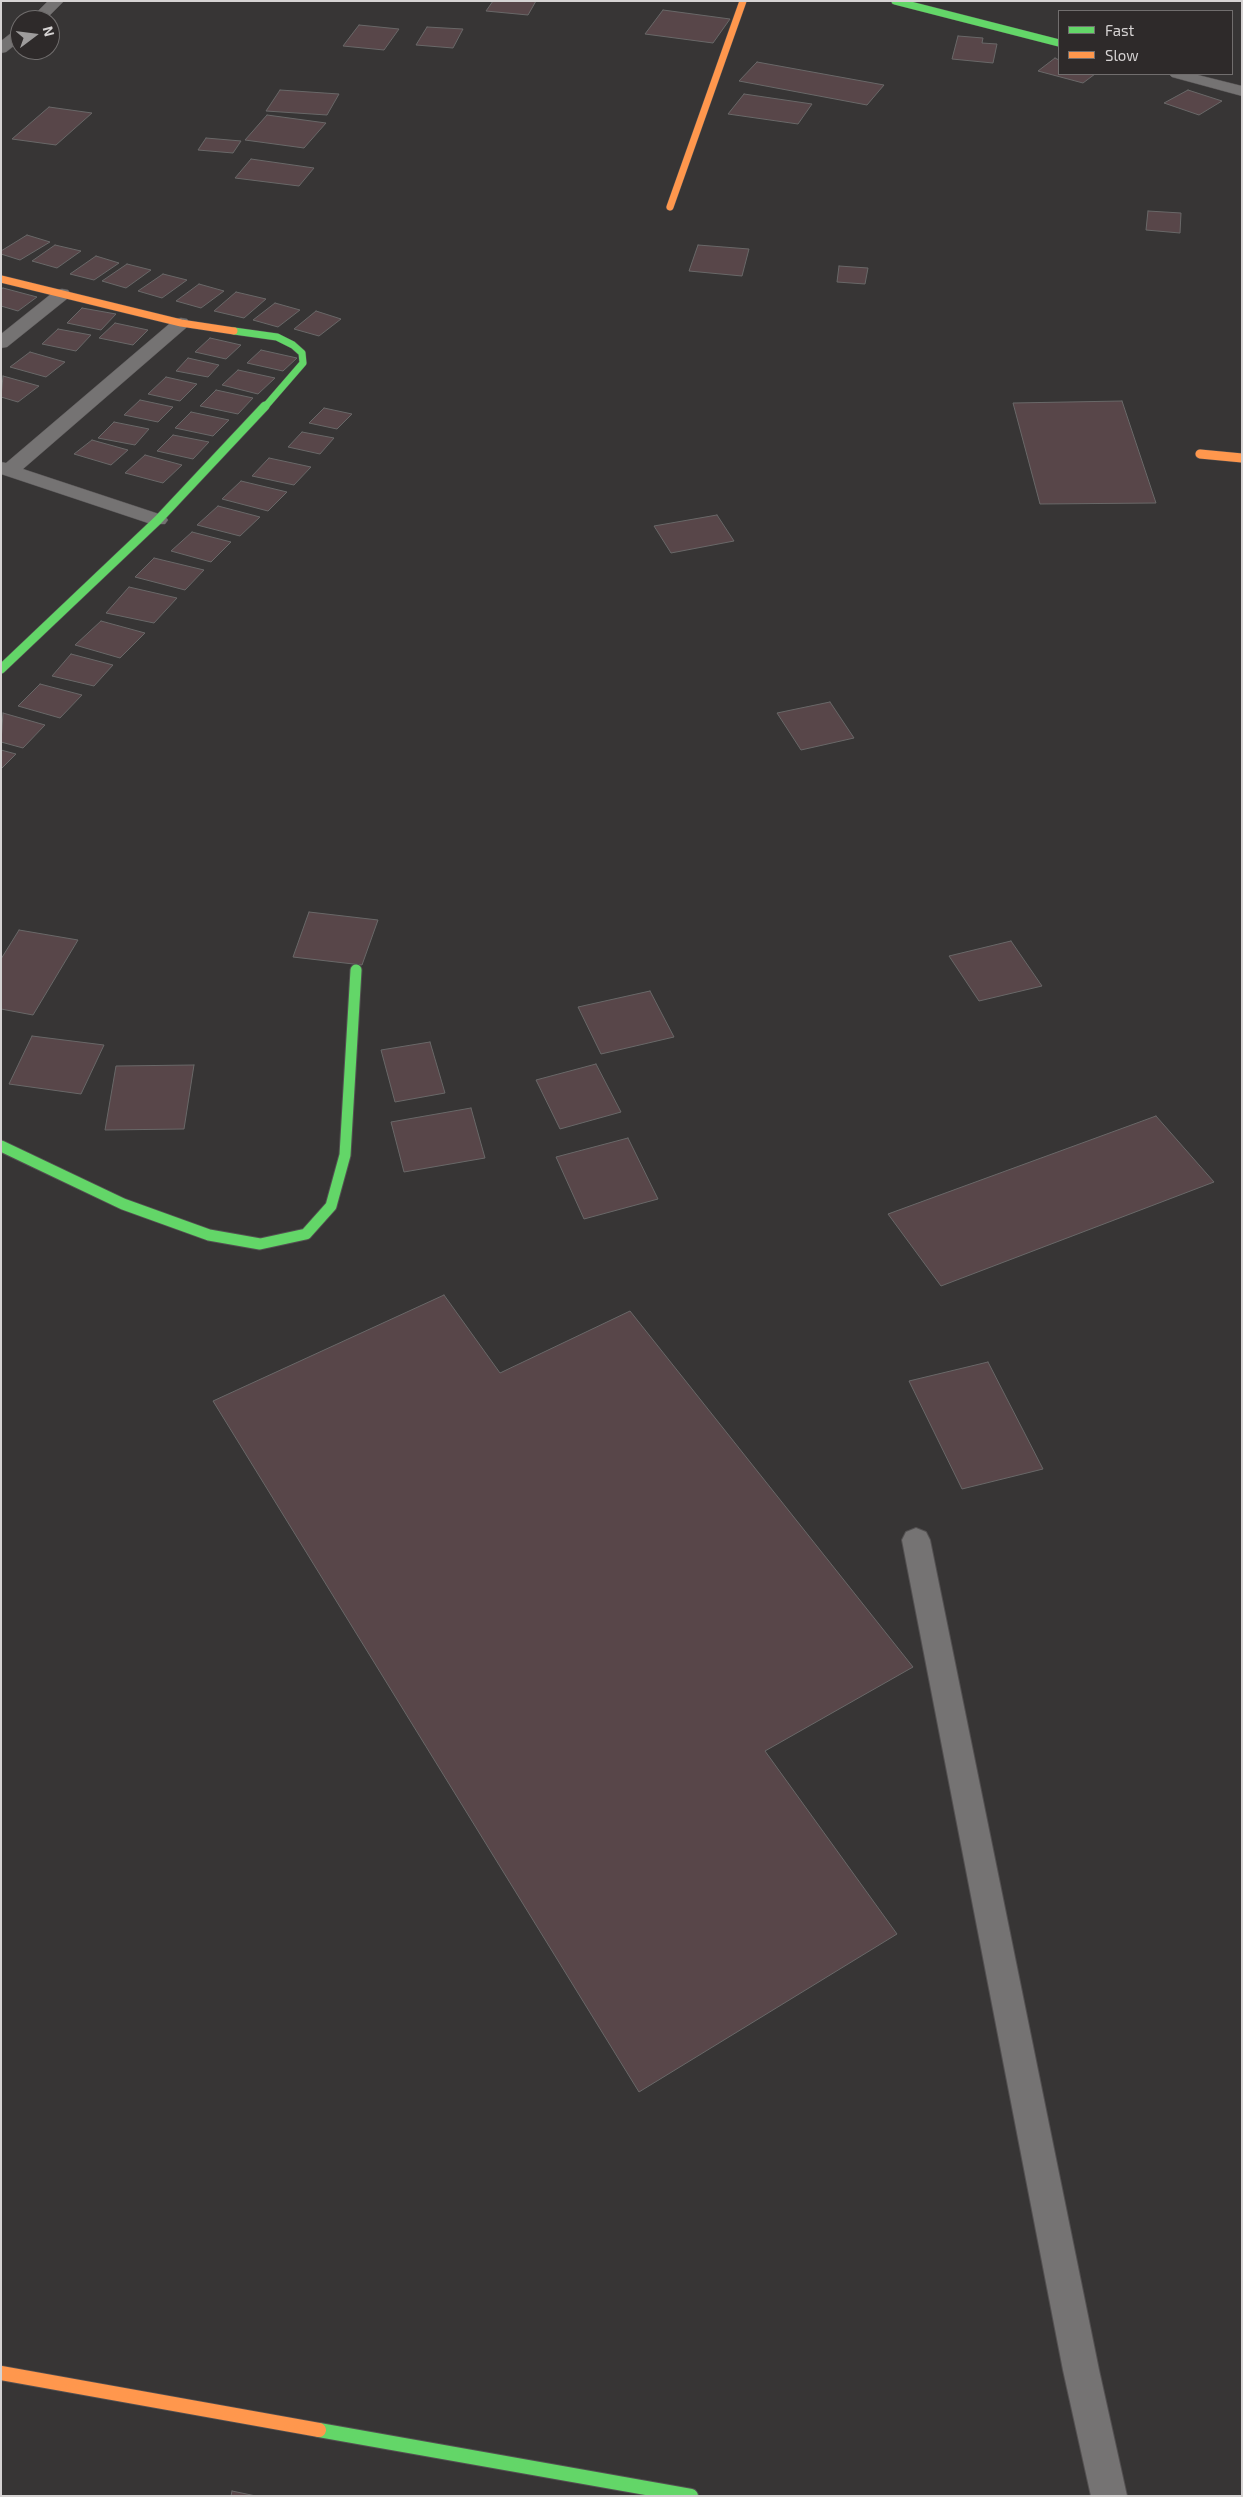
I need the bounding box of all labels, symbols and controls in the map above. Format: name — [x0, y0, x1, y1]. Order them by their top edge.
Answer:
north arrow — [10, 10, 60, 60]
legend — [1058, 10, 1233, 75]
text: Fast — [1105, 21, 1134, 39]
text: N — [39, 24, 59, 38]
text: Slow — [1105, 46, 1139, 64]

